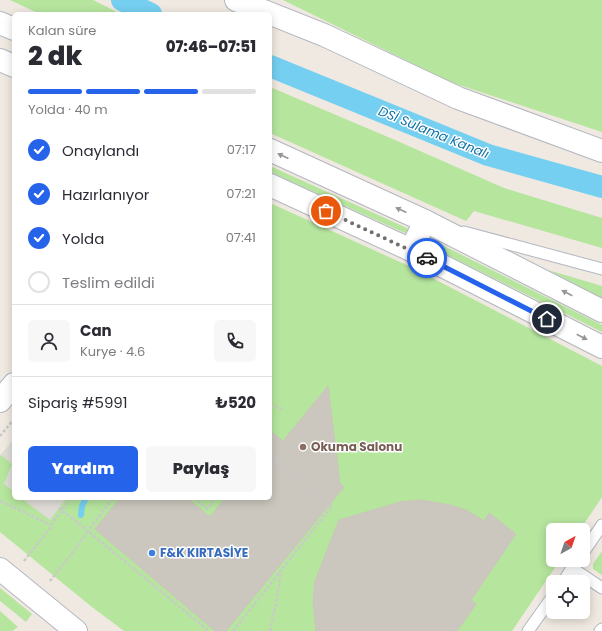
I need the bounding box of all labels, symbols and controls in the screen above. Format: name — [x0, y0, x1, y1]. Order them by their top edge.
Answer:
text: Kalan süre — [28, 21, 96, 40]
text: 07:46–07:51 — [166, 36, 256, 57]
text: 2 dk — [28, 38, 82, 74]
text: Yolda · 40 m — [28, 100, 108, 119]
water label: DSİ Sulama Kanalı — [376, 102, 492, 163]
icon: check — [28, 139, 50, 161]
text: Onaylandı — [62, 140, 139, 161]
text: 07:17 — [227, 140, 256, 159]
one-way arrow — [277, 153, 288, 159]
icon: check — [28, 183, 50, 205]
text: Hazırlanıyor — [62, 184, 149, 205]
text: 07:21 — [226, 184, 256, 203]
pin — [309, 194, 343, 228]
icon: bag — [315, 200, 337, 222]
one-way arrow — [395, 207, 406, 213]
icon: check — [28, 227, 50, 249]
text: Yolda — [62, 228, 104, 249]
text: 07:41 — [226, 228, 256, 247]
courier — [407, 238, 447, 278]
icon: car — [416, 247, 438, 269]
text: Teslim edildi — [62, 272, 155, 293]
one-way arrow — [561, 290, 573, 296]
pin — [530, 302, 564, 336]
icon: home — [536, 308, 558, 330]
button: person — [28, 320, 70, 362]
text: Can — [80, 320, 112, 341]
button: phone — [214, 320, 256, 362]
one-way arrow — [576, 334, 588, 340]
text: Kurye · 4.6 — [80, 342, 145, 361]
text: Sipariş #5991 — [28, 392, 128, 413]
text: ₺520 — [215, 392, 256, 413]
place label: Okuma Salonu — [311, 438, 402, 455]
marker: Okuma Salonu — [298, 442, 308, 452]
button: Yardım — [28, 446, 138, 492]
button: Paylaş — [146, 446, 256, 492]
north arrow — [546, 523, 590, 567]
map controls — [546, 523, 590, 619]
place label: F&K KIRTASİYE — [160, 544, 248, 561]
marker: F&K KIRTASİYE — [147, 548, 157, 558]
button: locate — [546, 575, 590, 619]

